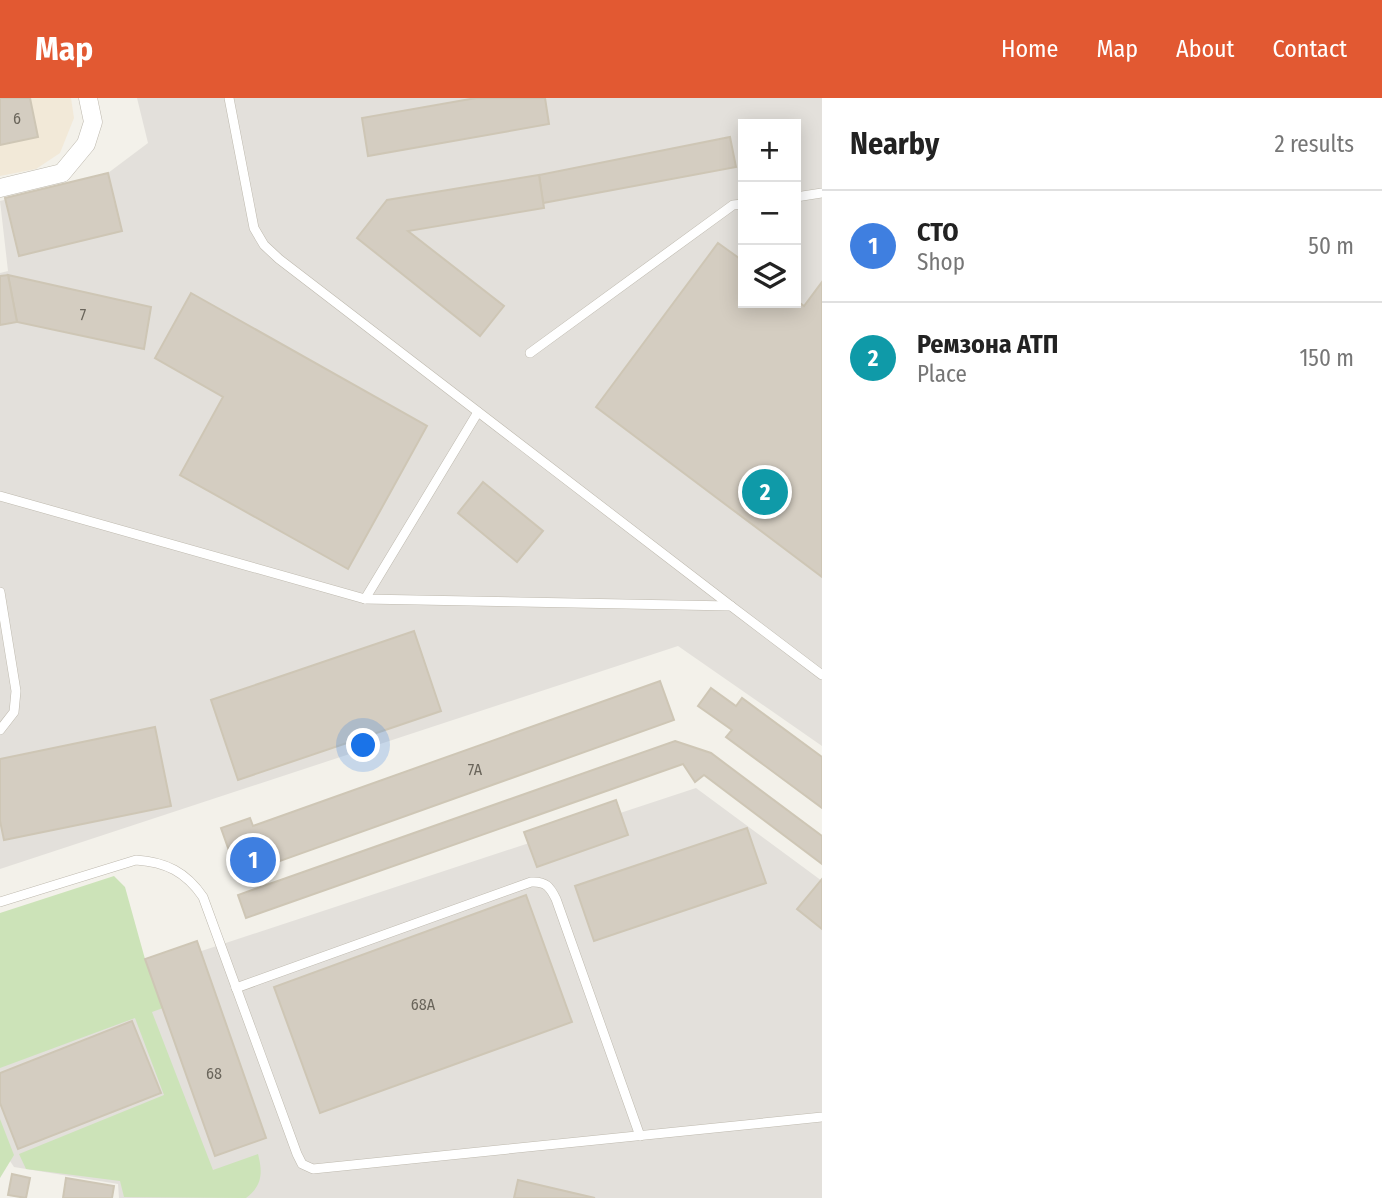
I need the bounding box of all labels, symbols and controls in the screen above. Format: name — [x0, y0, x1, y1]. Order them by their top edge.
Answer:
text: Map — [35, 29, 93, 69]
text: Home — [1001, 35, 1058, 63]
text: Map — [1096, 35, 1138, 63]
text: About — [1176, 35, 1234, 63]
text: Contact — [1272, 35, 1347, 63]
house number: 6 — [13, 109, 21, 128]
map controls — [738, 119, 801, 308]
button: + — [738, 119, 801, 182]
text: Nearby — [850, 126, 939, 162]
text: 2 results — [1274, 130, 1354, 158]
button: − — [738, 182, 801, 245]
text: СТО — [917, 217, 959, 248]
text: 1 — [868, 232, 878, 260]
text: 50 m — [1308, 232, 1354, 260]
button: layers — [738, 245, 801, 308]
text: Shop — [917, 248, 965, 276]
house number: 7 — [80, 305, 87, 324]
text: Ремзона АТП — [917, 329, 1058, 360]
text: 2 — [868, 344, 878, 372]
text: 150 m — [1299, 344, 1354, 372]
text: Place — [917, 360, 967, 388]
pin: 2 — [742, 466, 788, 518]
your location — [346, 728, 380, 762]
house number: 7А — [468, 760, 483, 779]
pin: 1 — [230, 834, 276, 886]
house number: 68А — [411, 995, 436, 1014]
house number: 68 — [206, 1064, 222, 1083]

